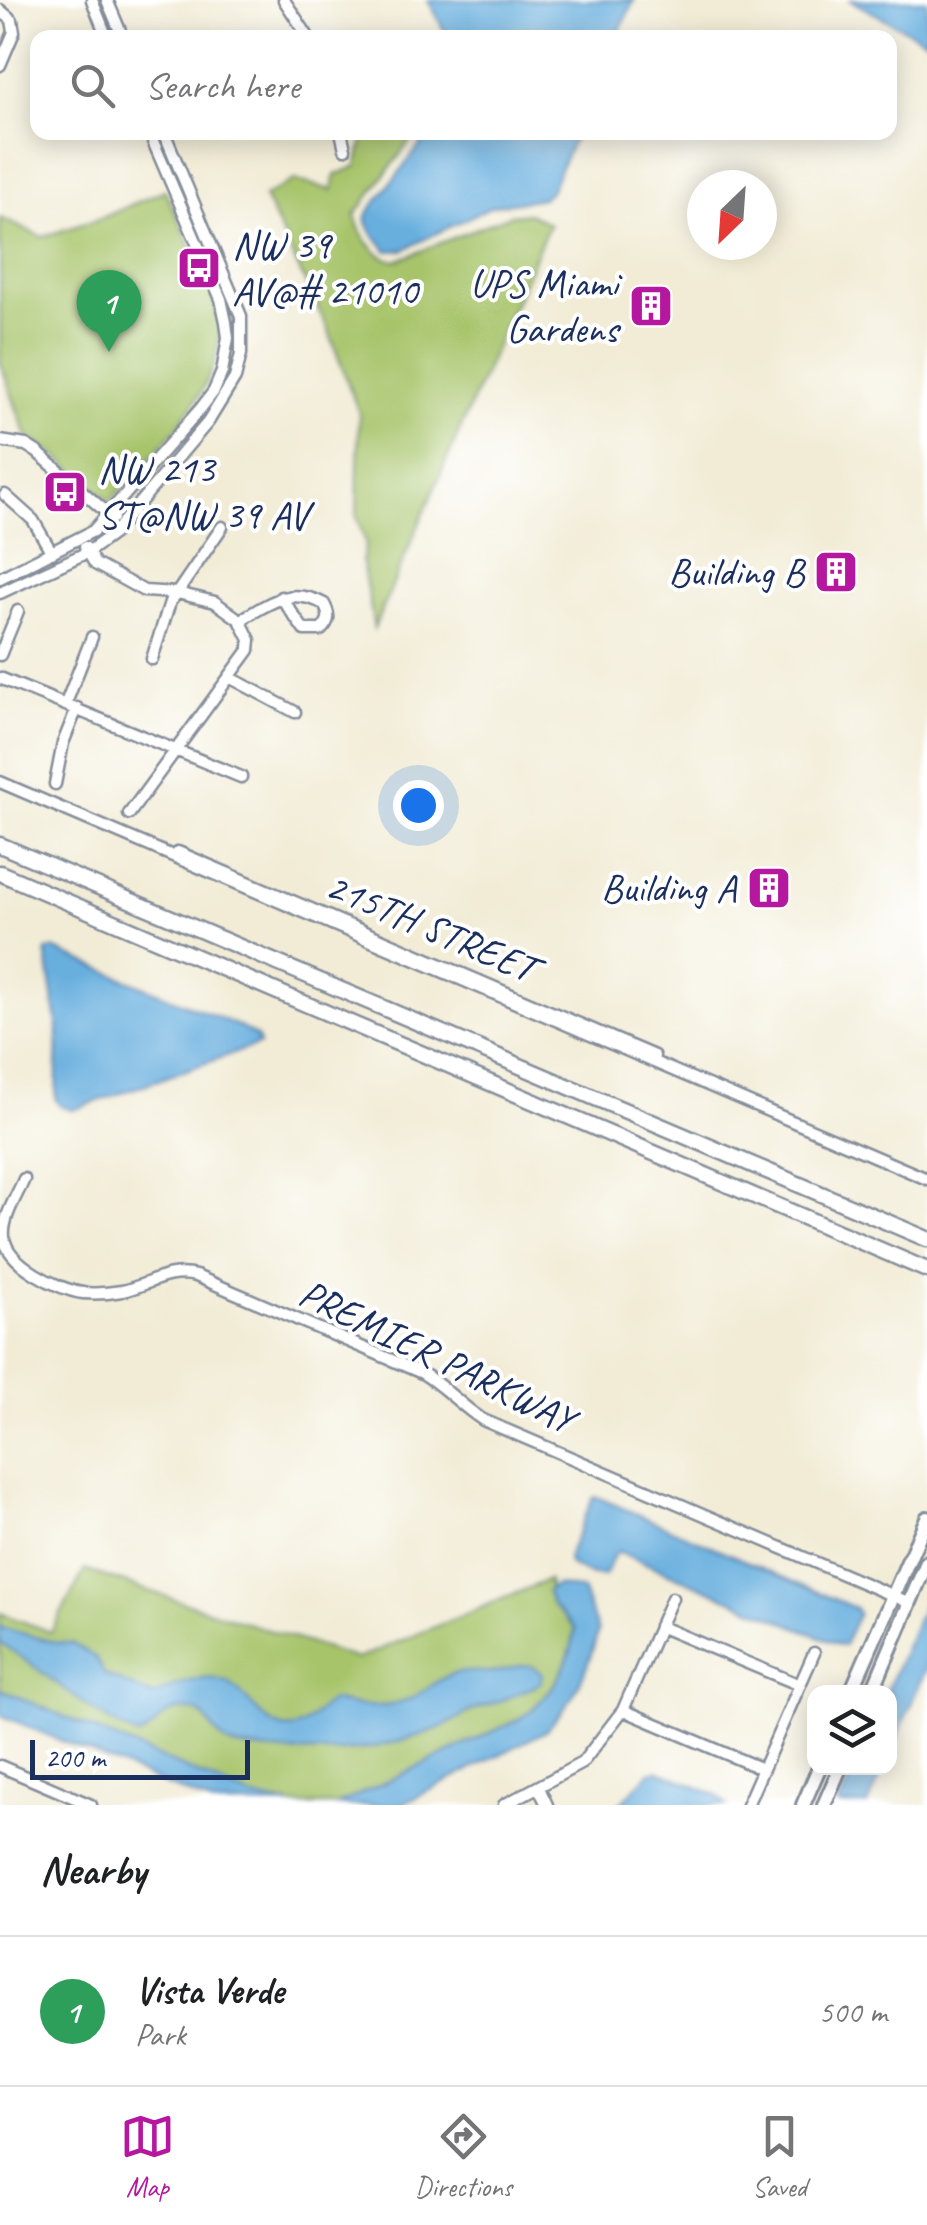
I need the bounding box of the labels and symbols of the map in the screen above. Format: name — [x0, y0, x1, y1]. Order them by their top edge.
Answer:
north arrow — [687, 170, 777, 260]
place label: NW 39 AV@# 21010 — [232, 220, 421, 316]
bus stop icon: NW 39 AV@# 21010 — [176, 245, 222, 291]
place label: UPS Miami Gardens — [470, 258, 623, 354]
pin: 1 — [76, 270, 142, 352]
building icon: UPS Miami Gardens — [628, 283, 674, 329]
place label: NW 213 ST@NW 39 AV — [98, 444, 315, 540]
bus stop icon: NW 213 ST@NW 39 AV — [42, 469, 88, 515]
place label: Building B — [668, 547, 806, 597]
building icon: Building B — [813, 549, 859, 595]
your location — [393, 780, 444, 831]
street label: 215TH STREET — [319, 860, 552, 997]
place label: Building A — [601, 863, 738, 913]
building icon: Building A — [746, 865, 792, 911]
street label: PREMIER PARKWAY — [291, 1268, 587, 1446]
scale bar — [30, 1735, 250, 1780]

